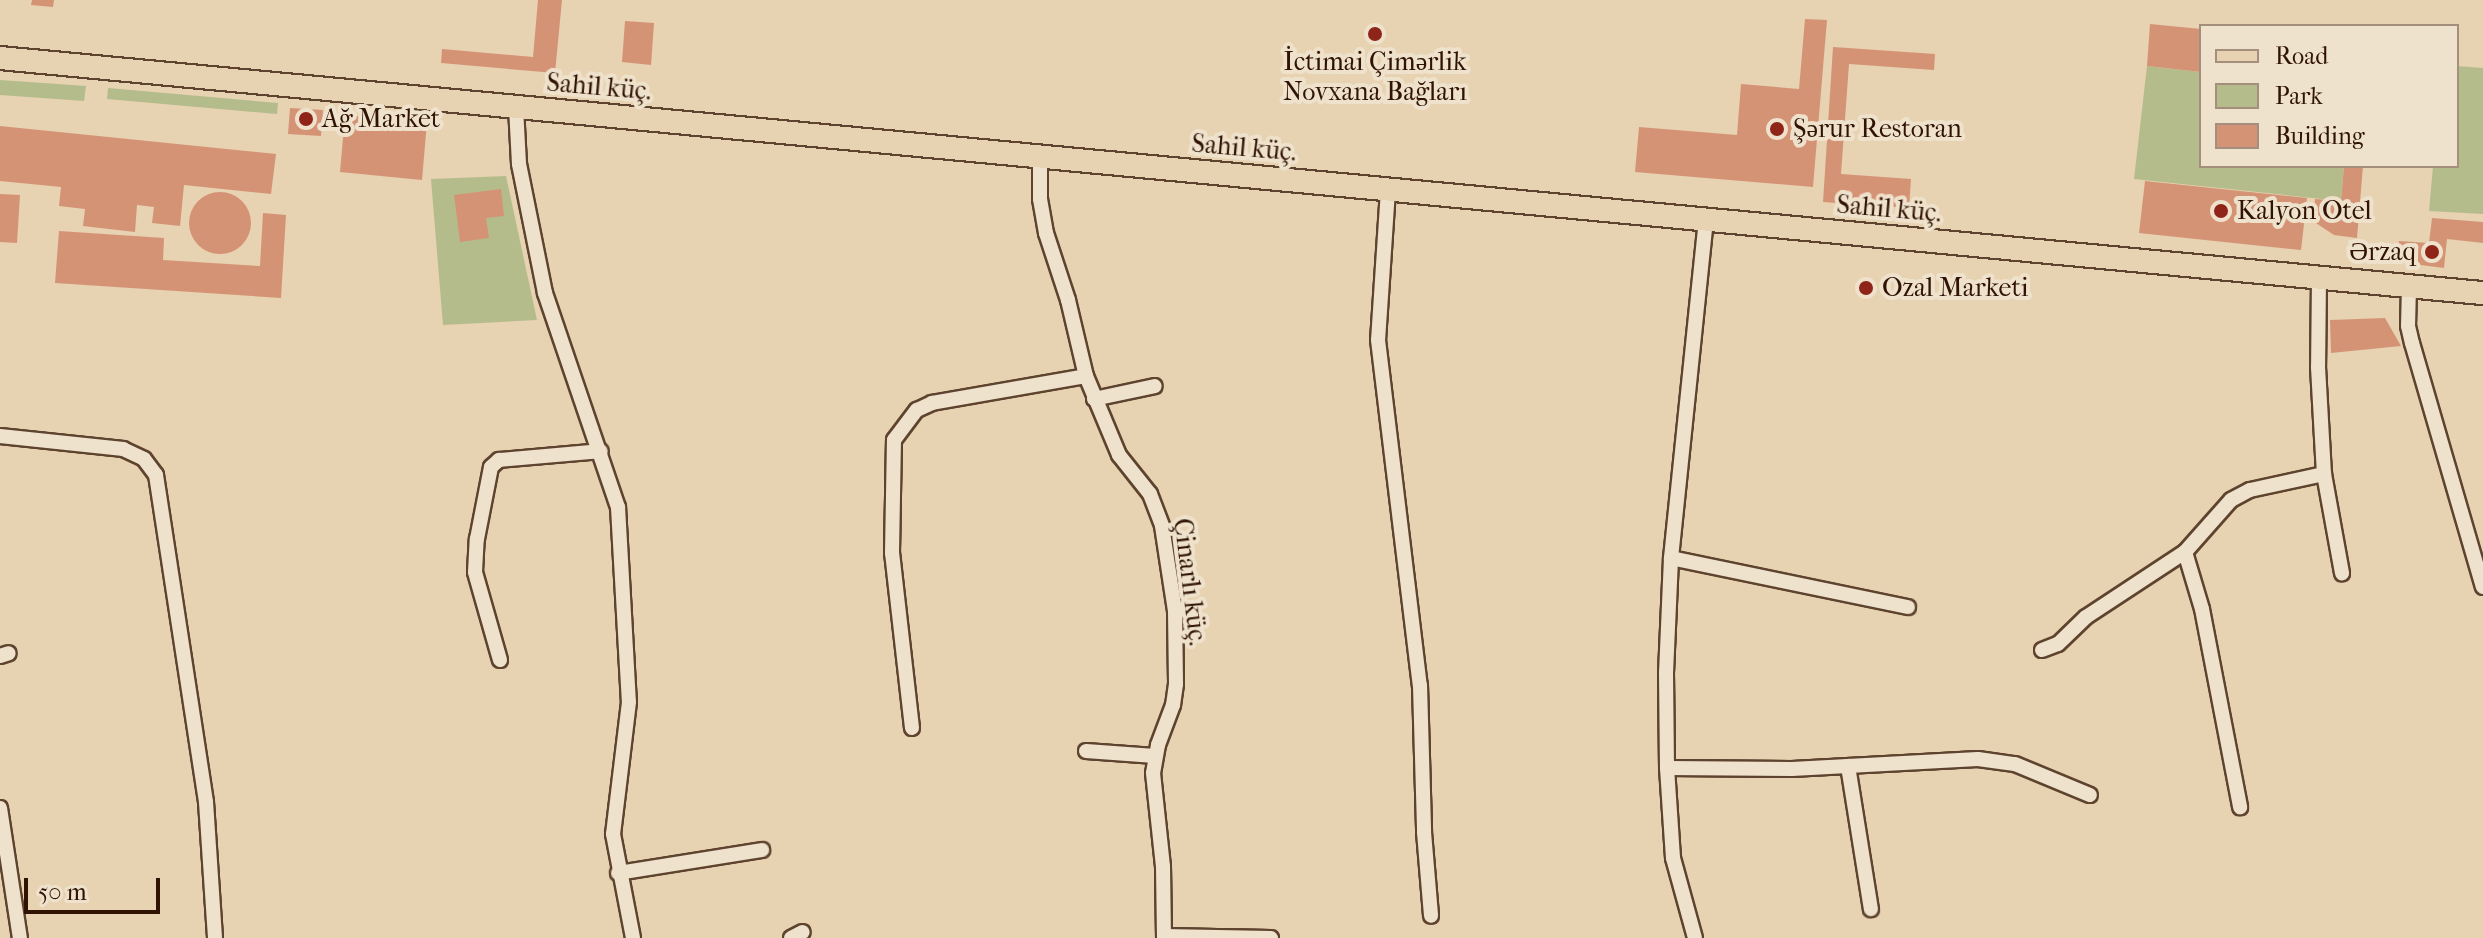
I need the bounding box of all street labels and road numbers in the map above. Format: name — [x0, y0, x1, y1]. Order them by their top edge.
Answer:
street label: Sahil küç. — [545, 67, 653, 107]
street label: Sahil küç. — [1190, 128, 1298, 168]
street label: Sahil küç. — [1835, 189, 1943, 229]
street label: Çinarlı küç. — [1167, 517, 1213, 647]

